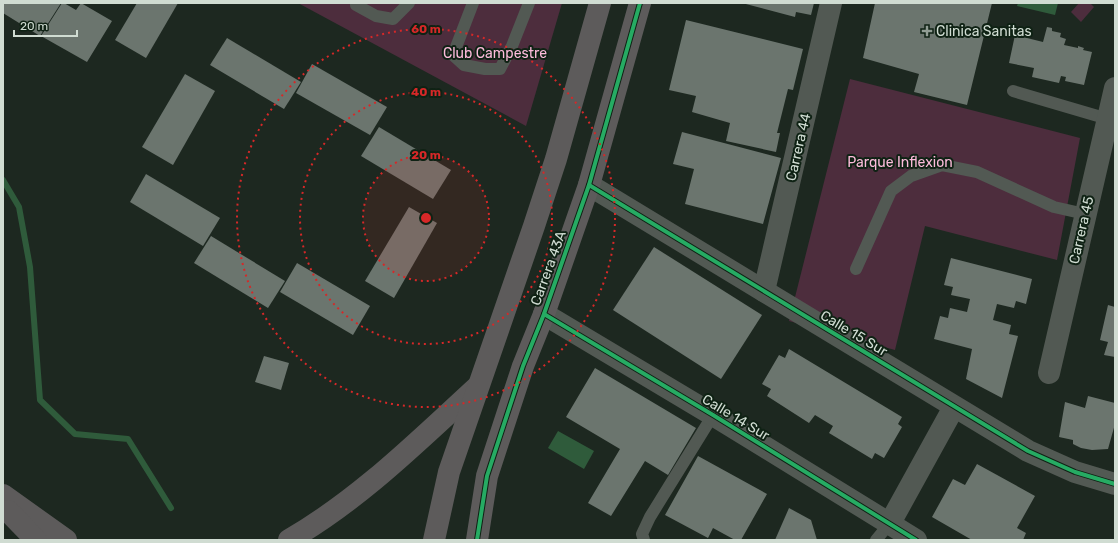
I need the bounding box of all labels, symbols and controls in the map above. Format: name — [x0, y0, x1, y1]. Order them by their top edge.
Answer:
scale bar — [14, 12, 77, 38]
text: 20 m — [20, 19, 48, 33]
text: 60 m — [411, 22, 441, 36]
place label: Clinica Sanitas — [936, 23, 1032, 40]
marker: Clinica Sanitas — [921, 25, 933, 37]
park label: Club Campestre — [443, 45, 547, 62]
text: 40 m — [411, 85, 441, 99]
street label: Carrera 44 — [782, 111, 815, 183]
text: 20 m — [411, 148, 441, 162]
park label: Parque Inflexion — [847, 154, 953, 171]
street label: Carrera 45 — [1065, 195, 1098, 266]
centre of rings — [419, 211, 433, 225]
street label: Carrera 43A — [527, 228, 570, 308]
street label: Calle 15 Sur — [817, 307, 891, 360]
street label: Calle 14 Sur — [699, 391, 773, 445]

